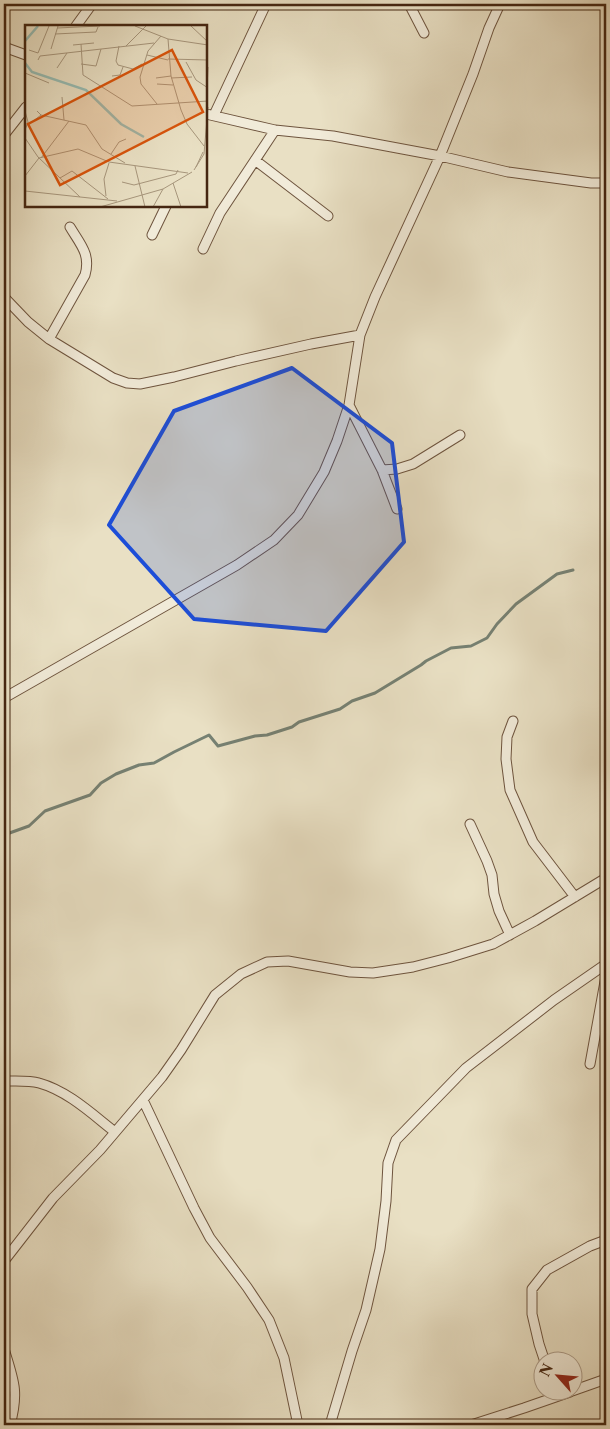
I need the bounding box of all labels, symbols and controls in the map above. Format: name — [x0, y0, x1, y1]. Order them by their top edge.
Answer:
inset map — [25, 25, 208, 208]
north arrow — [532, 1352, 582, 1402]
text: N — [536, 1361, 557, 1380]

